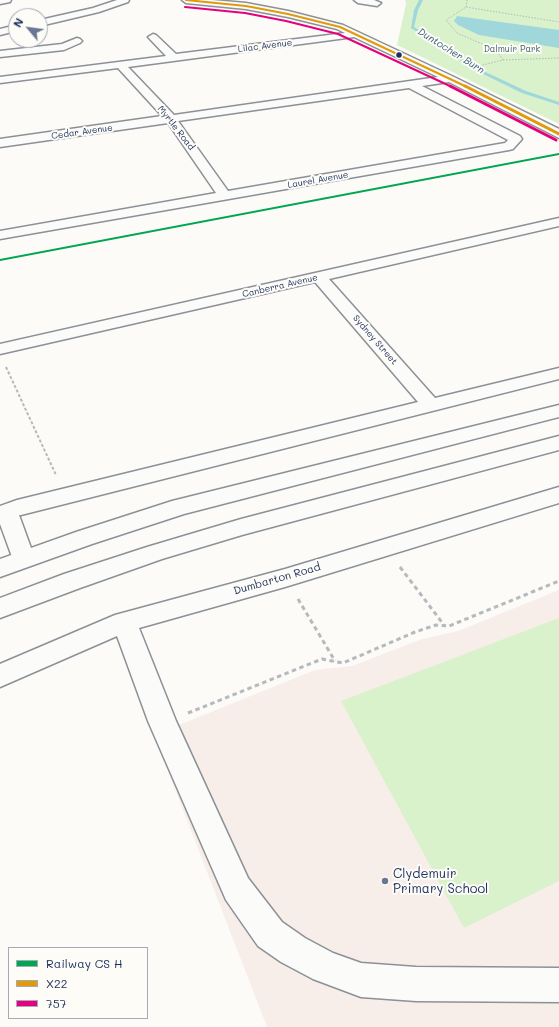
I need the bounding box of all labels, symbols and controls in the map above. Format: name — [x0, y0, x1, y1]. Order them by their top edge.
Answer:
north arrow — [8, 8, 48, 48]
text: N — [9, 15, 27, 30]
water label: Duntocher Burn — [415, 26, 487, 76]
street label: Lilac Avenue — [237, 37, 293, 55]
park label: Dalmuir Park — [484, 44, 540, 54]
unlabelled marker — [394, 50, 404, 60]
street label: Myrtle Road — [155, 104, 197, 152]
street label: Cedar Avenue — [51, 122, 113, 142]
street label: Laurel Avenue — [287, 169, 349, 191]
street label: Canberra Avenue — [241, 272, 319, 300]
street label: Sydney Street — [351, 313, 399, 367]
street label: Dumbarton Road — [232, 560, 322, 598]
place label: Clydemuir Primary School — [393, 866, 488, 897]
marker: Clydemuir Primary School — [380, 876, 390, 886]
legend — [8, 947, 148, 1019]
text: Railway CS H — [46, 955, 122, 971]
text: X22 — [46, 975, 67, 991]
text: 757 — [46, 995, 66, 1011]

